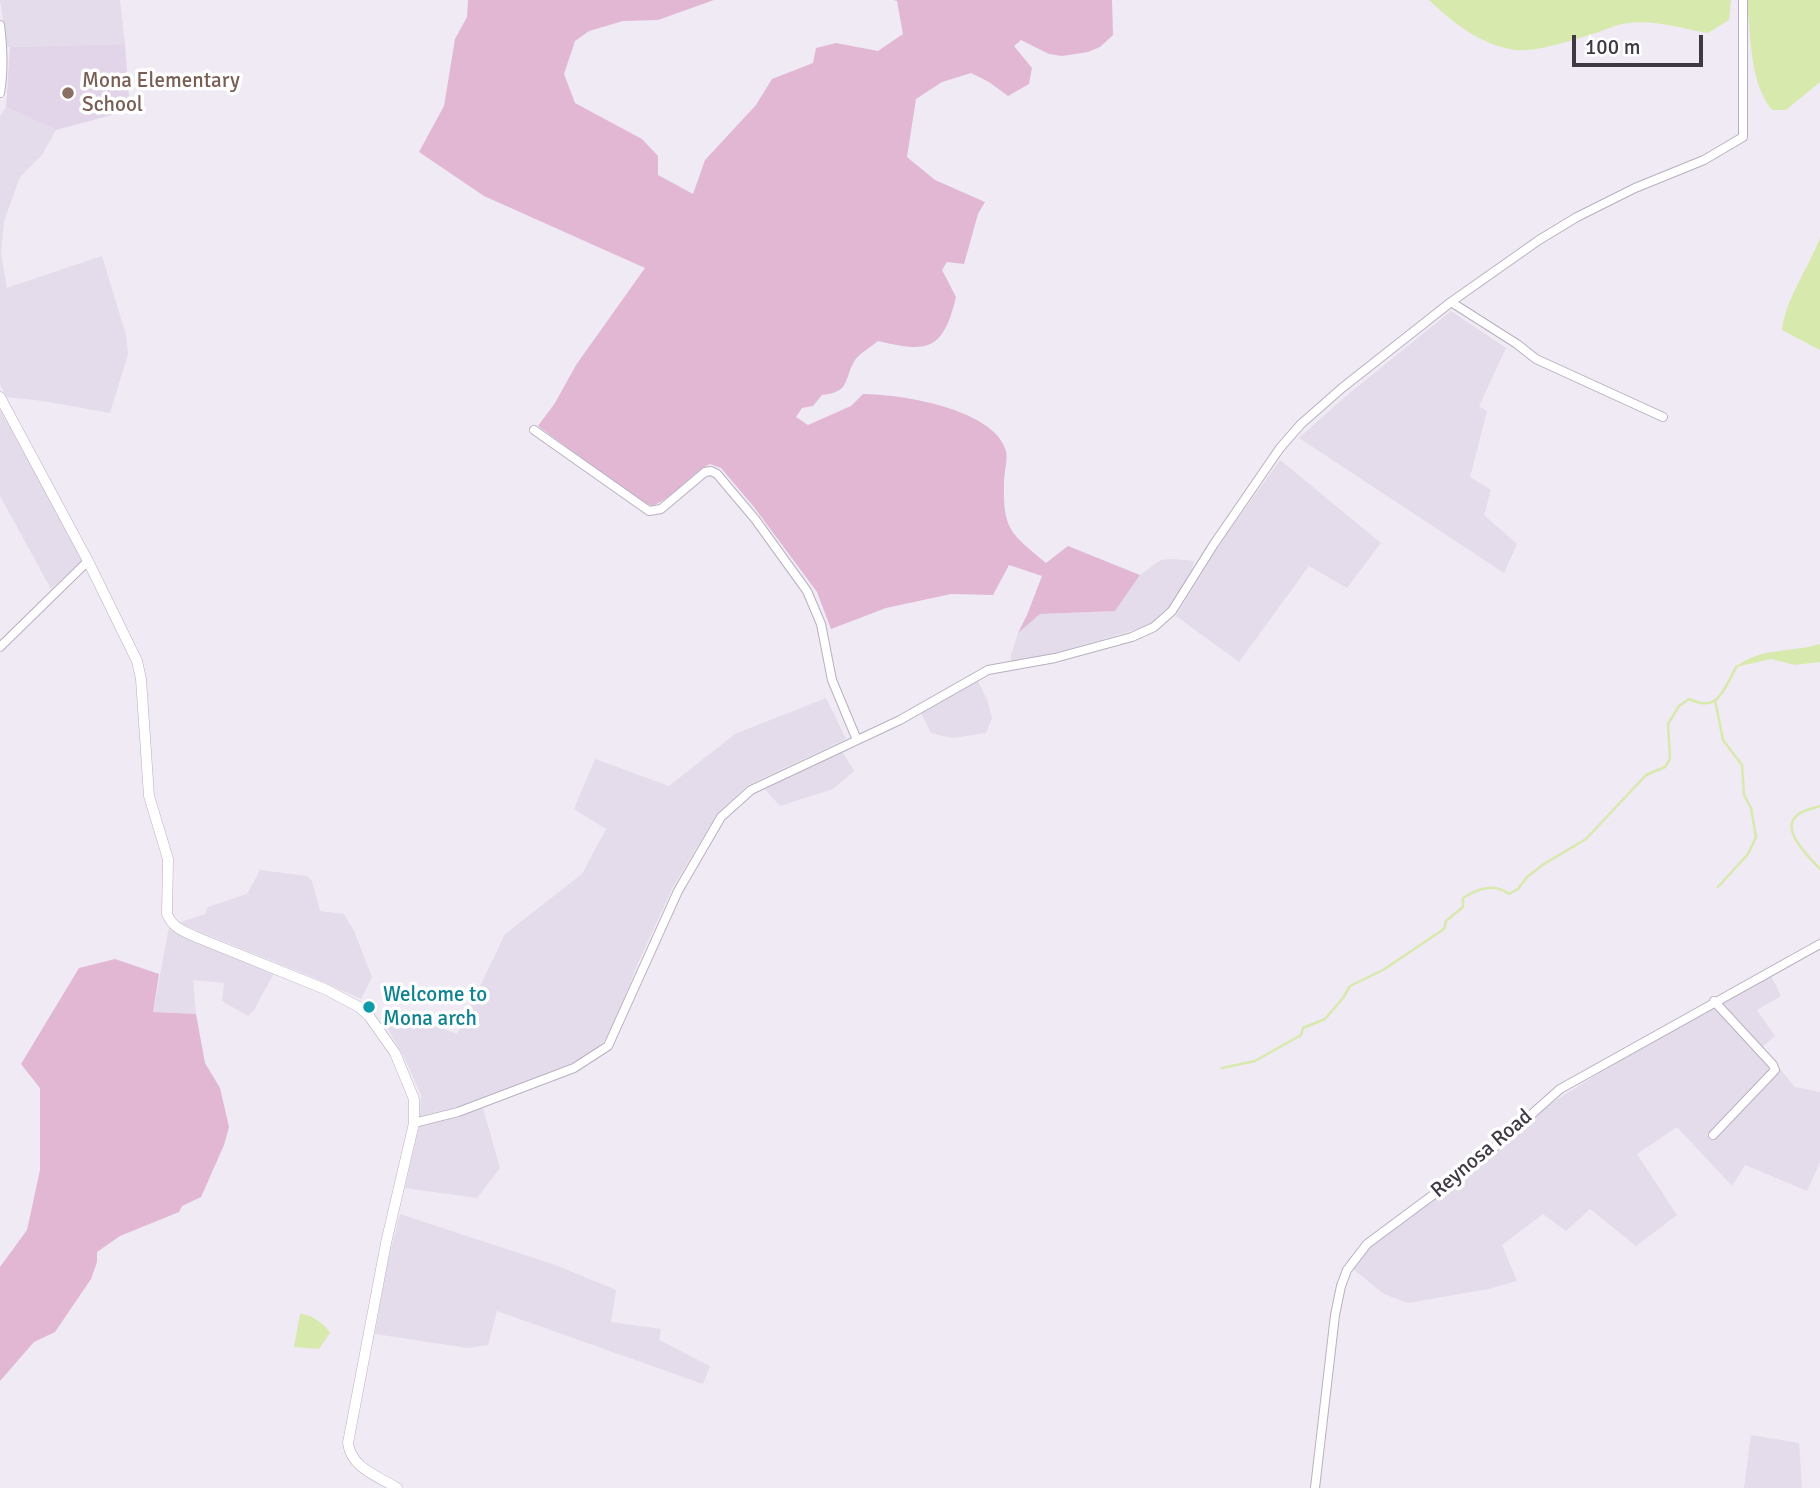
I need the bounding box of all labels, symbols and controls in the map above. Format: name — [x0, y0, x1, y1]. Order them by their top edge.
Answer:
scale bar — [1575, 21, 1706, 65]
text: 100 m — [1585, 34, 1640, 60]
place label: Mona Elementary School — [82, 68, 240, 118]
marker: Mona Elementary School — [60, 85, 76, 101]
place label: Welcome to Mona arch — [383, 982, 487, 1032]
marker: Welcome to Mona arch — [361, 999, 377, 1015]
street label: Reynosa Road — [1426, 1104, 1538, 1204]

